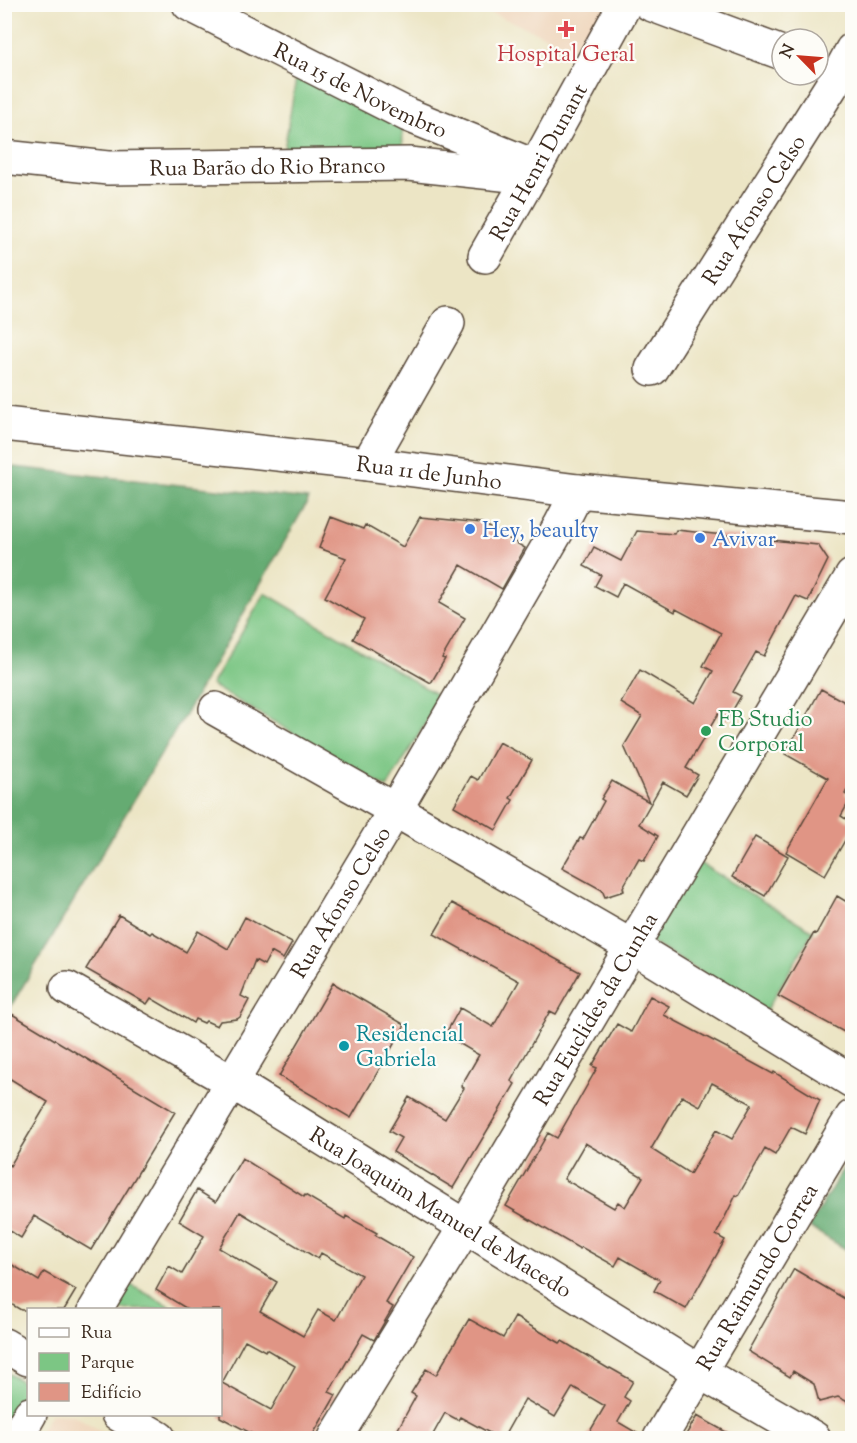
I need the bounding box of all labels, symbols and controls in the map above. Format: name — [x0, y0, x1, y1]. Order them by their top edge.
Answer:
marker: Hospital Geral — [557, 20, 575, 38]
north arrow — [770, 27, 830, 87]
street label: Rua 15 de Novembro — [267, 36, 451, 148]
place label: Hospital Geral — [497, 40, 635, 72]
text: N — [776, 41, 802, 62]
street label: Rua Henri Dunant — [484, 78, 597, 248]
street label: Rua Afonso Celso — [696, 130, 815, 292]
street label: Rua Barão do Rio Branco — [149, 151, 386, 186]
street label: Rua 11 de Junho — [355, 450, 504, 500]
place label: Hey, beaulty — [482, 516, 599, 548]
marker: Hey, beaulty — [463, 522, 477, 536]
place label: Avivar — [712, 525, 776, 557]
marker: Avivar — [693, 531, 707, 545]
place label: FB Studio Corporal — [718, 705, 813, 762]
marker: FB Studio Corporal — [699, 724, 713, 738]
street label: Rua Afonso Celso — [284, 821, 401, 985]
street label: Rua Euclides da Cunha — [527, 907, 667, 1113]
place label: Residencial Gabriela — [356, 1020, 464, 1077]
marker: Residencial Gabriela — [337, 1039, 351, 1053]
street label: Rua Joaquim Manuel de Macedo — [302, 1121, 577, 1308]
street label: Rua Raimundo Correa — [691, 1178, 828, 1378]
legend — [27, 1308, 222, 1416]
text: Rua — [81, 1321, 112, 1347]
text: Parque — [81, 1351, 134, 1377]
text: Edifício — [81, 1381, 142, 1407]

